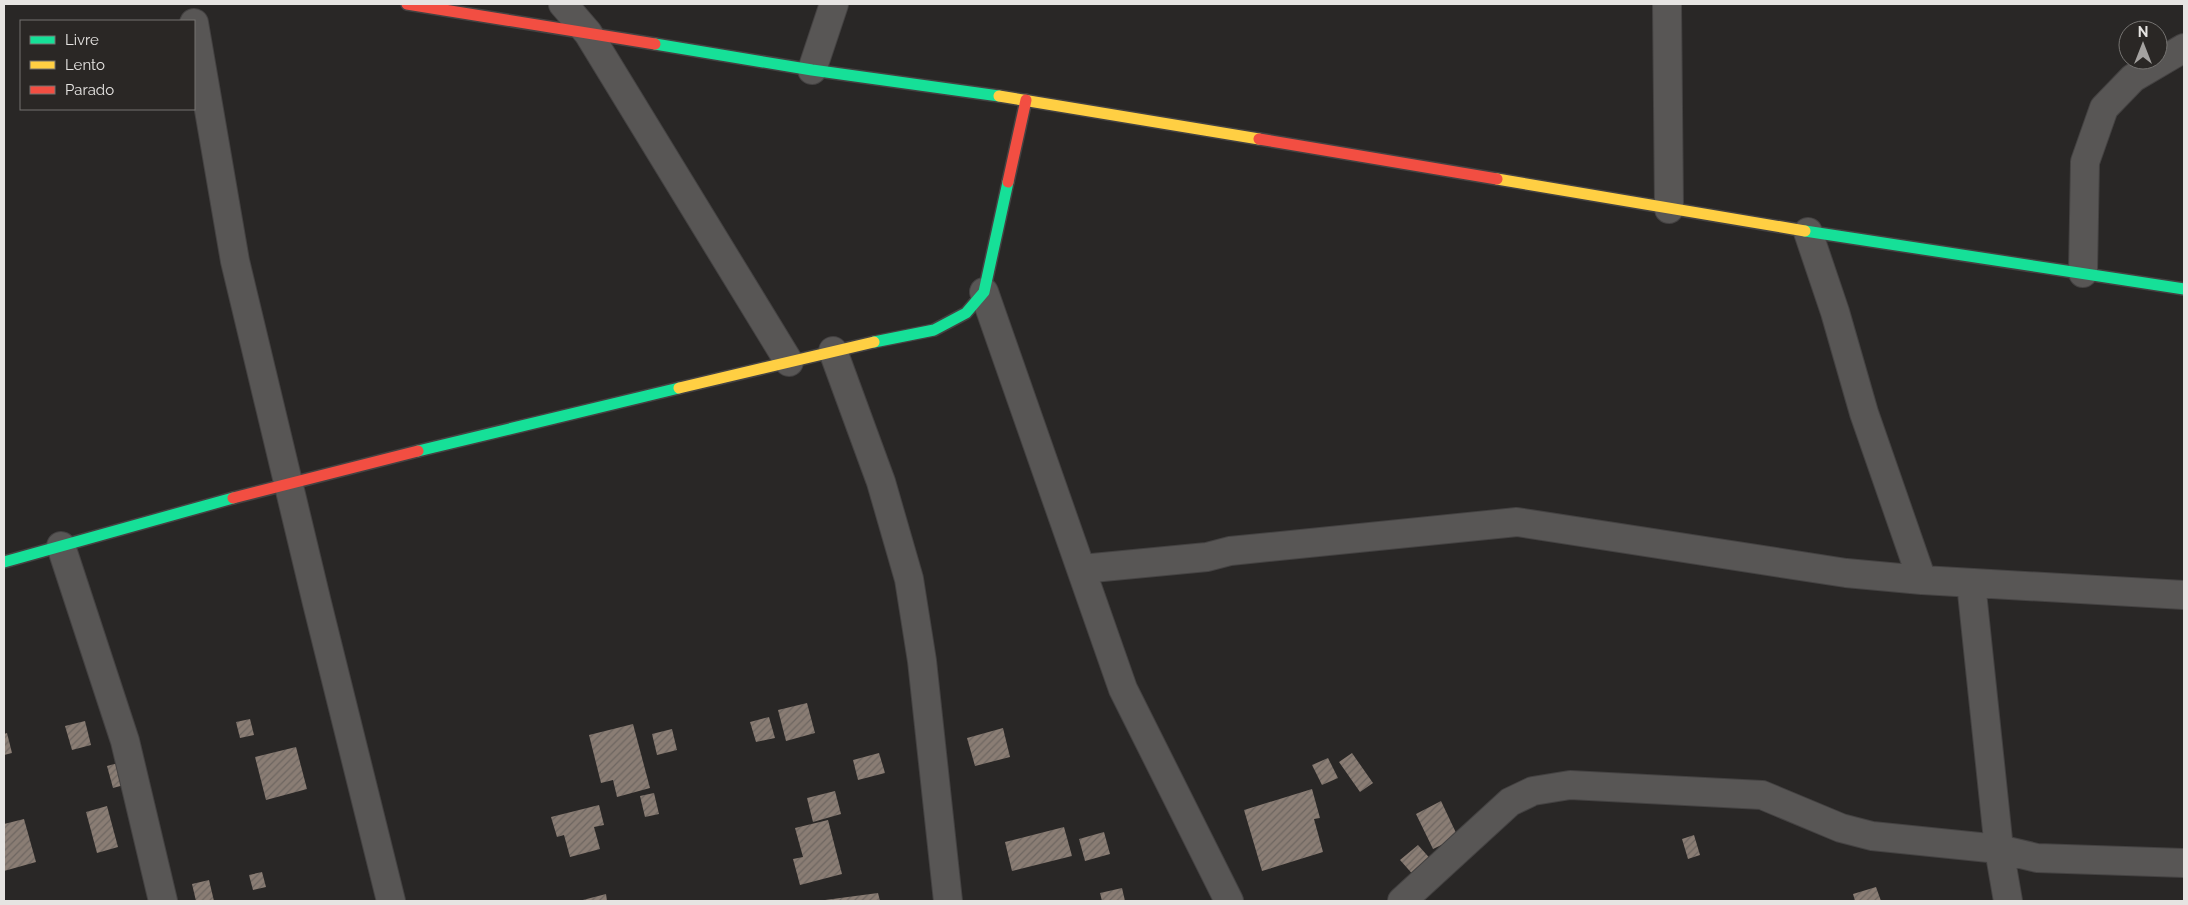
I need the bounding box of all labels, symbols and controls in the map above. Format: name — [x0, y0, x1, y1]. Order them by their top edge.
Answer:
legend — [20, 20, 195, 110]
north arrow — [2118, 20, 2168, 70]
text: N — [2138, 24, 2148, 40]
text: Livre — [65, 31, 99, 49]
text: Lento — [65, 56, 105, 74]
text: Parado — [65, 81, 114, 99]

